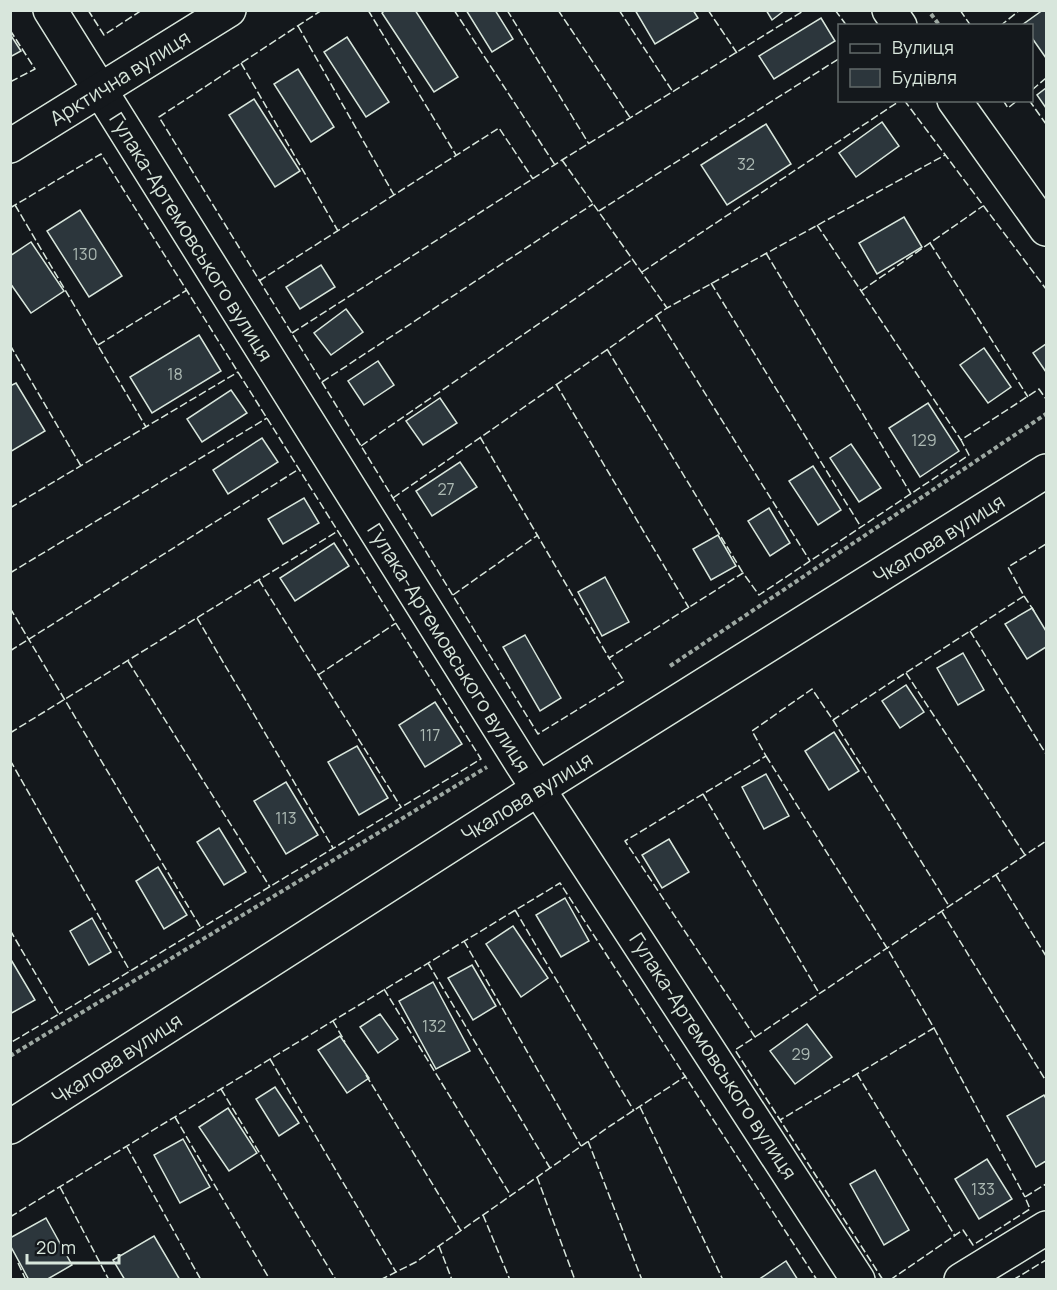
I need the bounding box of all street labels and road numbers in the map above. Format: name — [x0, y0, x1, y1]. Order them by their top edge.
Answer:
street label: Арктична вулиця — [44, 23, 195, 132]
street label: Гулака-Артемовського вулиця — [103, 107, 279, 366]
street label: Чкалова вулиця — [868, 487, 1010, 590]
street label: Гулака-Артемовського вулиця — [361, 518, 537, 777]
street label: Чкалова вулиця — [456, 745, 598, 848]
street label: Гулака-Артемовського вулиця — [623, 927, 803, 1184]
street label: Чкалова вулиця — [46, 1006, 187, 1111]

